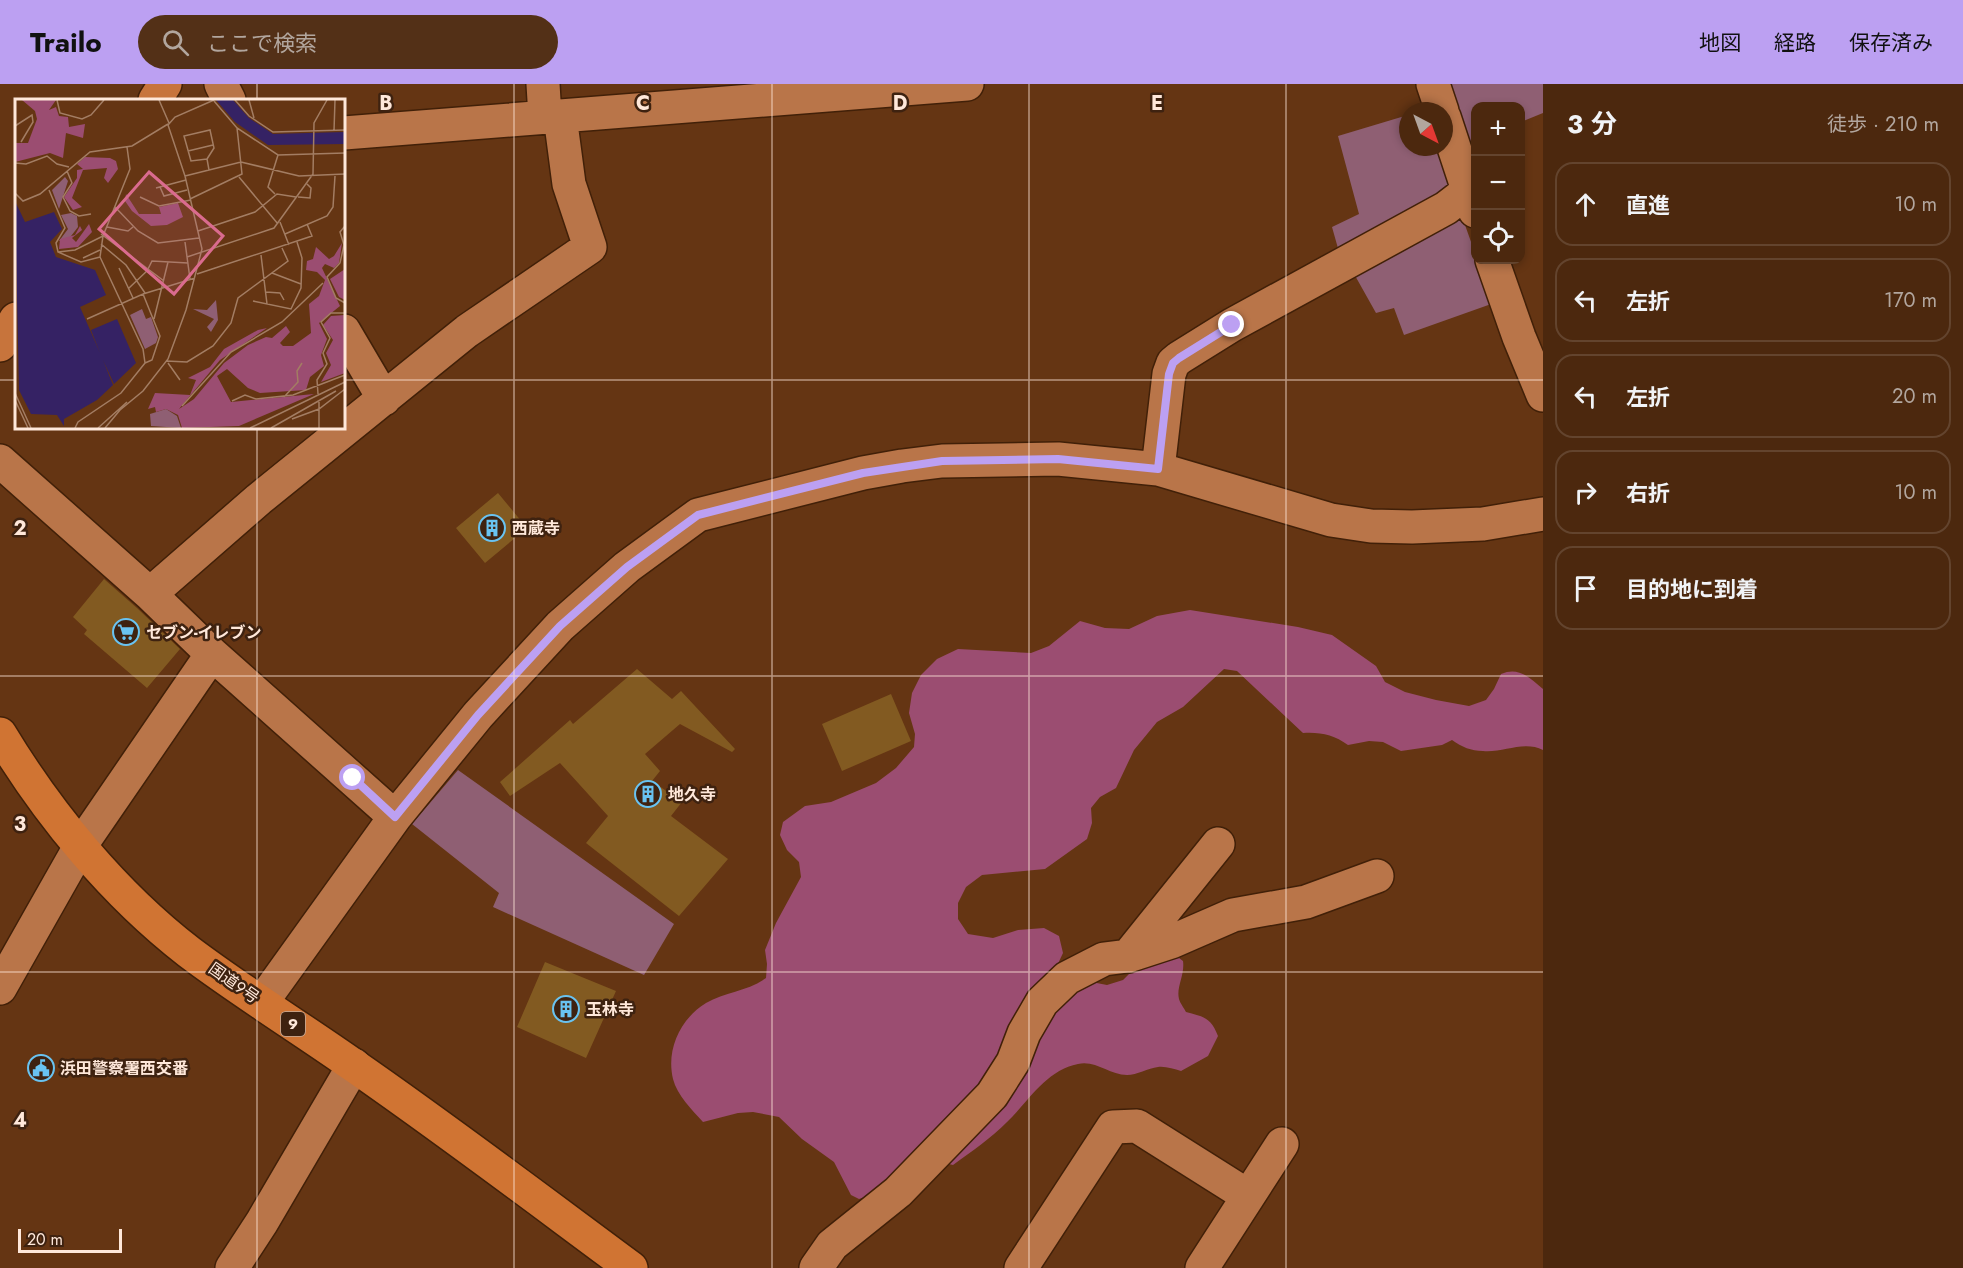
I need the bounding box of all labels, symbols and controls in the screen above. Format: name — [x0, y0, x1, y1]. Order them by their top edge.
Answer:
search box — [138, 15, 558, 69]
text: Trailo — [30, 22, 102, 63]
icon: search — [159, 26, 192, 59]
text: ここで検索 — [207, 27, 317, 59]
text: 地図 — [1699, 28, 1741, 58]
text: 経路 — [1774, 28, 1816, 58]
text: 保存済み — [1849, 28, 1933, 58]
text: B — [379, 89, 393, 118]
text: C — [636, 89, 650, 118]
text: D — [893, 89, 907, 118]
text: E — [1151, 89, 1163, 118]
inset map — [15, 99, 345, 429]
north arrow — [1399, 102, 1453, 156]
map controls — [1471, 102, 1525, 264]
button: + — [1471, 102, 1525, 156]
text: 3 分 — [1567, 105, 1617, 143]
text: 徒歩 · 210 m — [1827, 110, 1939, 139]
button: − — [1471, 156, 1525, 210]
icon: ahead — [1569, 188, 1602, 221]
text: 直進 — [1626, 189, 1670, 221]
text: 10 m — [1894, 190, 1937, 219]
button: locate — [1471, 210, 1525, 264]
icon: left — [1569, 284, 1602, 317]
text: 左折 — [1626, 285, 1670, 317]
text: 170 m — [1884, 286, 1937, 315]
route end — [1218, 311, 1244, 337]
icon: left — [1569, 380, 1602, 413]
text: 左折 — [1626, 381, 1670, 413]
text: 20 m — [1892, 382, 1937, 411]
icon: right — [1569, 476, 1602, 509]
text: 右折 — [1626, 477, 1670, 509]
text: 10 m — [1894, 478, 1937, 507]
building icon: 西蔵寺 — [477, 513, 507, 543]
text: 2 — [13, 514, 27, 543]
place label: 西蔵寺 — [512, 517, 560, 540]
icon: arrive — [1569, 572, 1602, 605]
text: 目的地に到着 — [1626, 573, 1758, 605]
supermarket icon: セブン-イレブン — [111, 617, 141, 647]
place label: セブン-イレブン — [146, 621, 262, 644]
route start — [339, 764, 365, 790]
building icon: 地久寺 — [633, 779, 663, 809]
place label: 地久寺 — [668, 783, 716, 806]
text: 3 — [14, 810, 26, 839]
street label: 国道9号 — [204, 957, 264, 1009]
building icon: 玉林寺 — [551, 994, 581, 1024]
place label: 玉林寺 — [586, 998, 634, 1021]
road number: 9 — [281, 1012, 305, 1036]
public building icon: 浜田警察署西交番 — [26, 1053, 56, 1083]
place label: 浜田警察署西交番 — [60, 1057, 188, 1080]
text: 4 — [13, 1106, 27, 1135]
scale bar — [18, 1226, 122, 1254]
text: 20 m — [27, 1228, 63, 1251]

